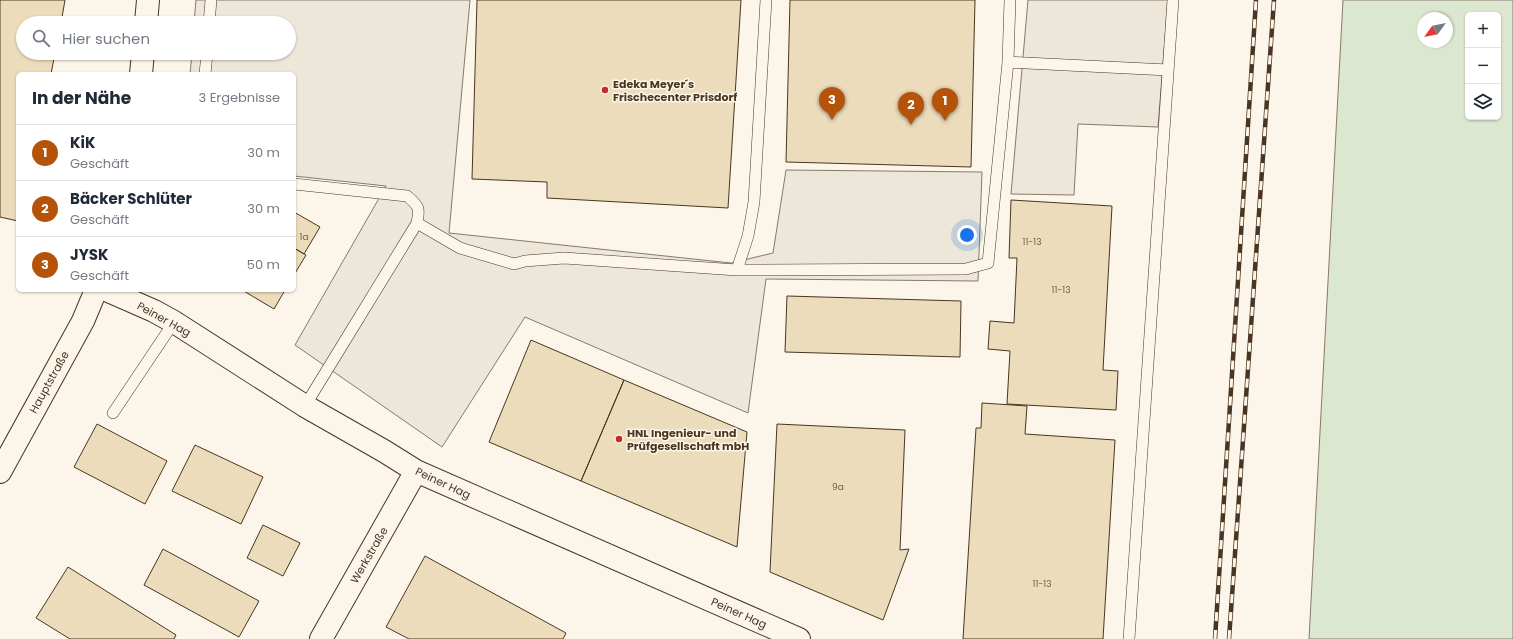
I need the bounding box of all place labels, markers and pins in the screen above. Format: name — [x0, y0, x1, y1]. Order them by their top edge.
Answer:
place label: Edeka Meyer´s Frischecenter Prisdorf — [613, 76, 737, 105]
marker: Edeka Meyer´s Frischecenter Prisdorf — [600, 85, 610, 95]
pin: 3 — [819, 87, 845, 120]
pin: 1 — [932, 88, 958, 121]
pin: 2 — [898, 92, 924, 125]
place label: HNL Ingenieur- und Prüfgesellschaft mbH — [627, 425, 749, 454]
marker: HNL Ingenieur- und Prüfgesellschaft mbH — [614, 434, 624, 444]

